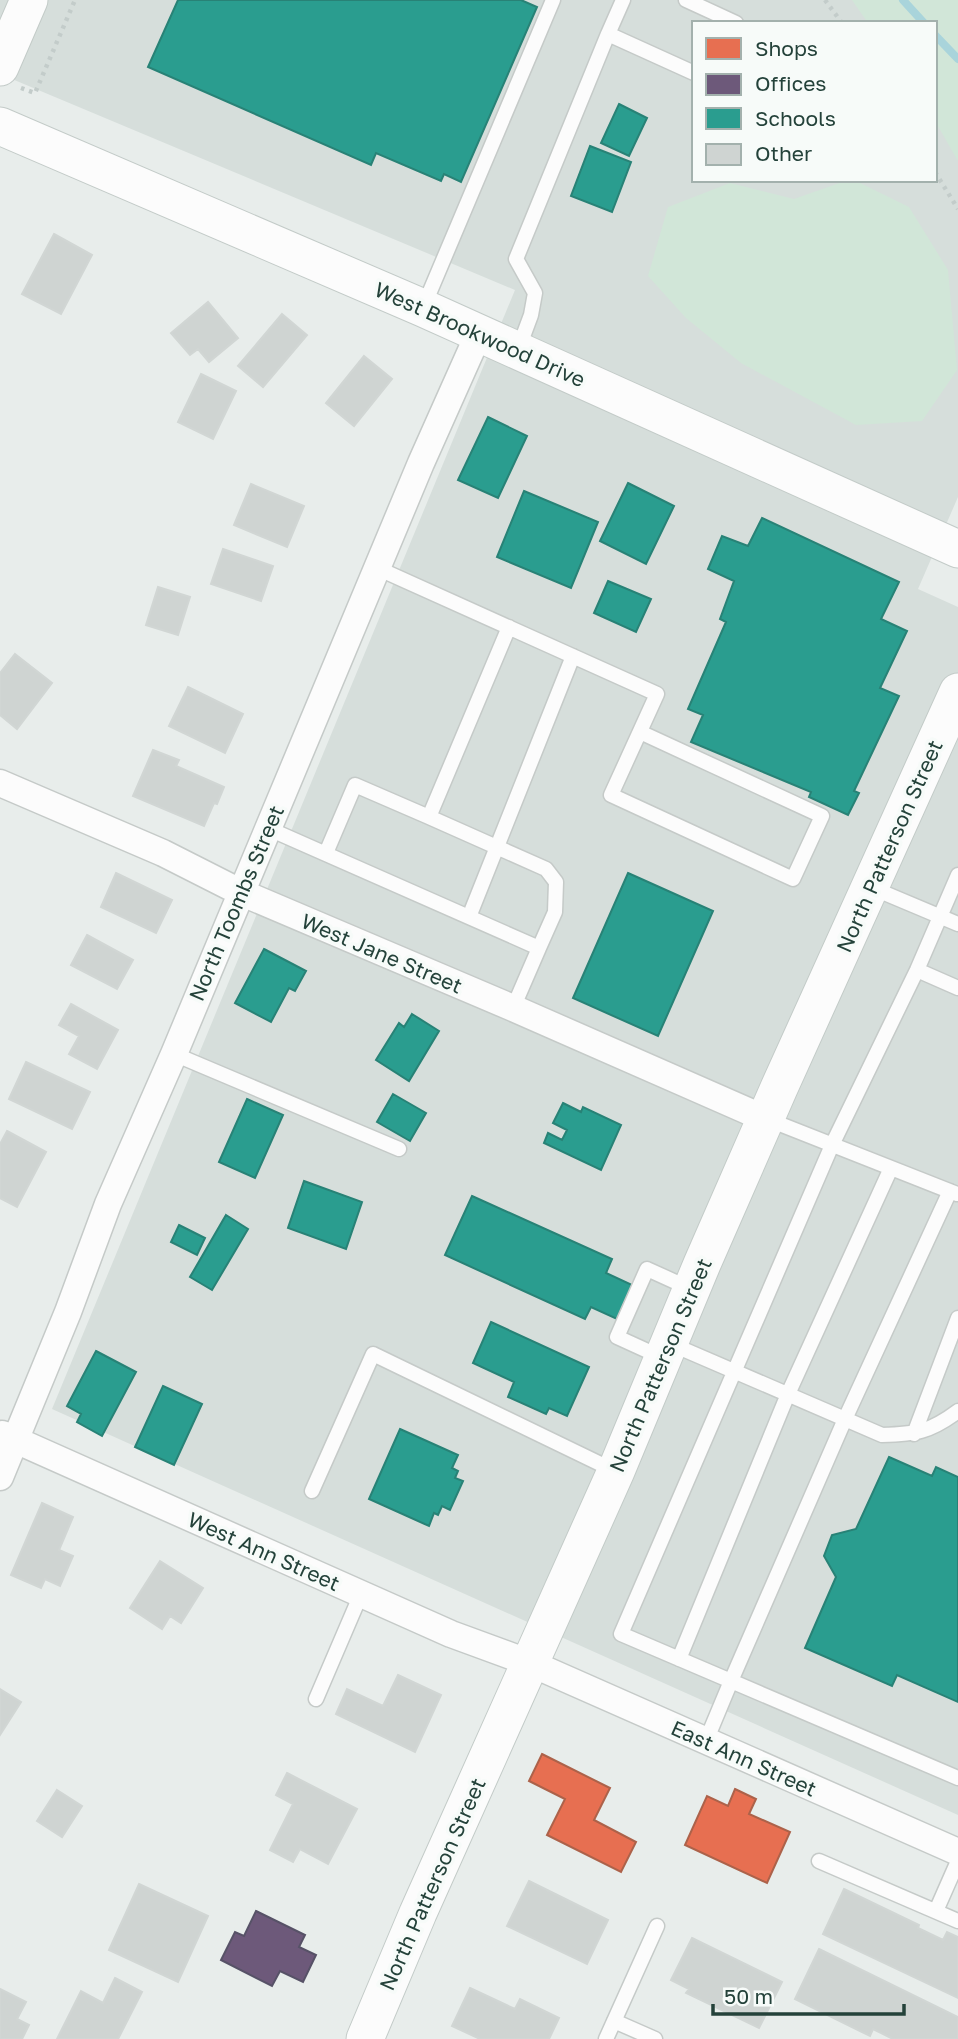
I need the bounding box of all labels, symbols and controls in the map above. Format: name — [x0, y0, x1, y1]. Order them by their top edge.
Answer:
legend — [692, 21, 937, 182]
text: Shops — [755, 35, 818, 61]
text: Offices — [755, 70, 826, 96]
text: Schools — [755, 105, 836, 131]
text: Other — [755, 140, 812, 166]
street label: West Brookwood Drive — [371, 276, 589, 392]
street label: North Patterson Street — [830, 736, 948, 956]
street label: North Toombs Street — [183, 801, 289, 1005]
street label: West Jane Street — [298, 907, 466, 999]
street label: North Patterson Street — [603, 1254, 717, 1476]
street label: West Ann Street — [184, 1506, 344, 1596]
street label: East Ann Street — [667, 1714, 821, 1802]
street label: North Patterson Street — [373, 1774, 491, 1994]
scale bar — [713, 1972, 904, 2016]
text: 50 m — [724, 1983, 773, 2009]

